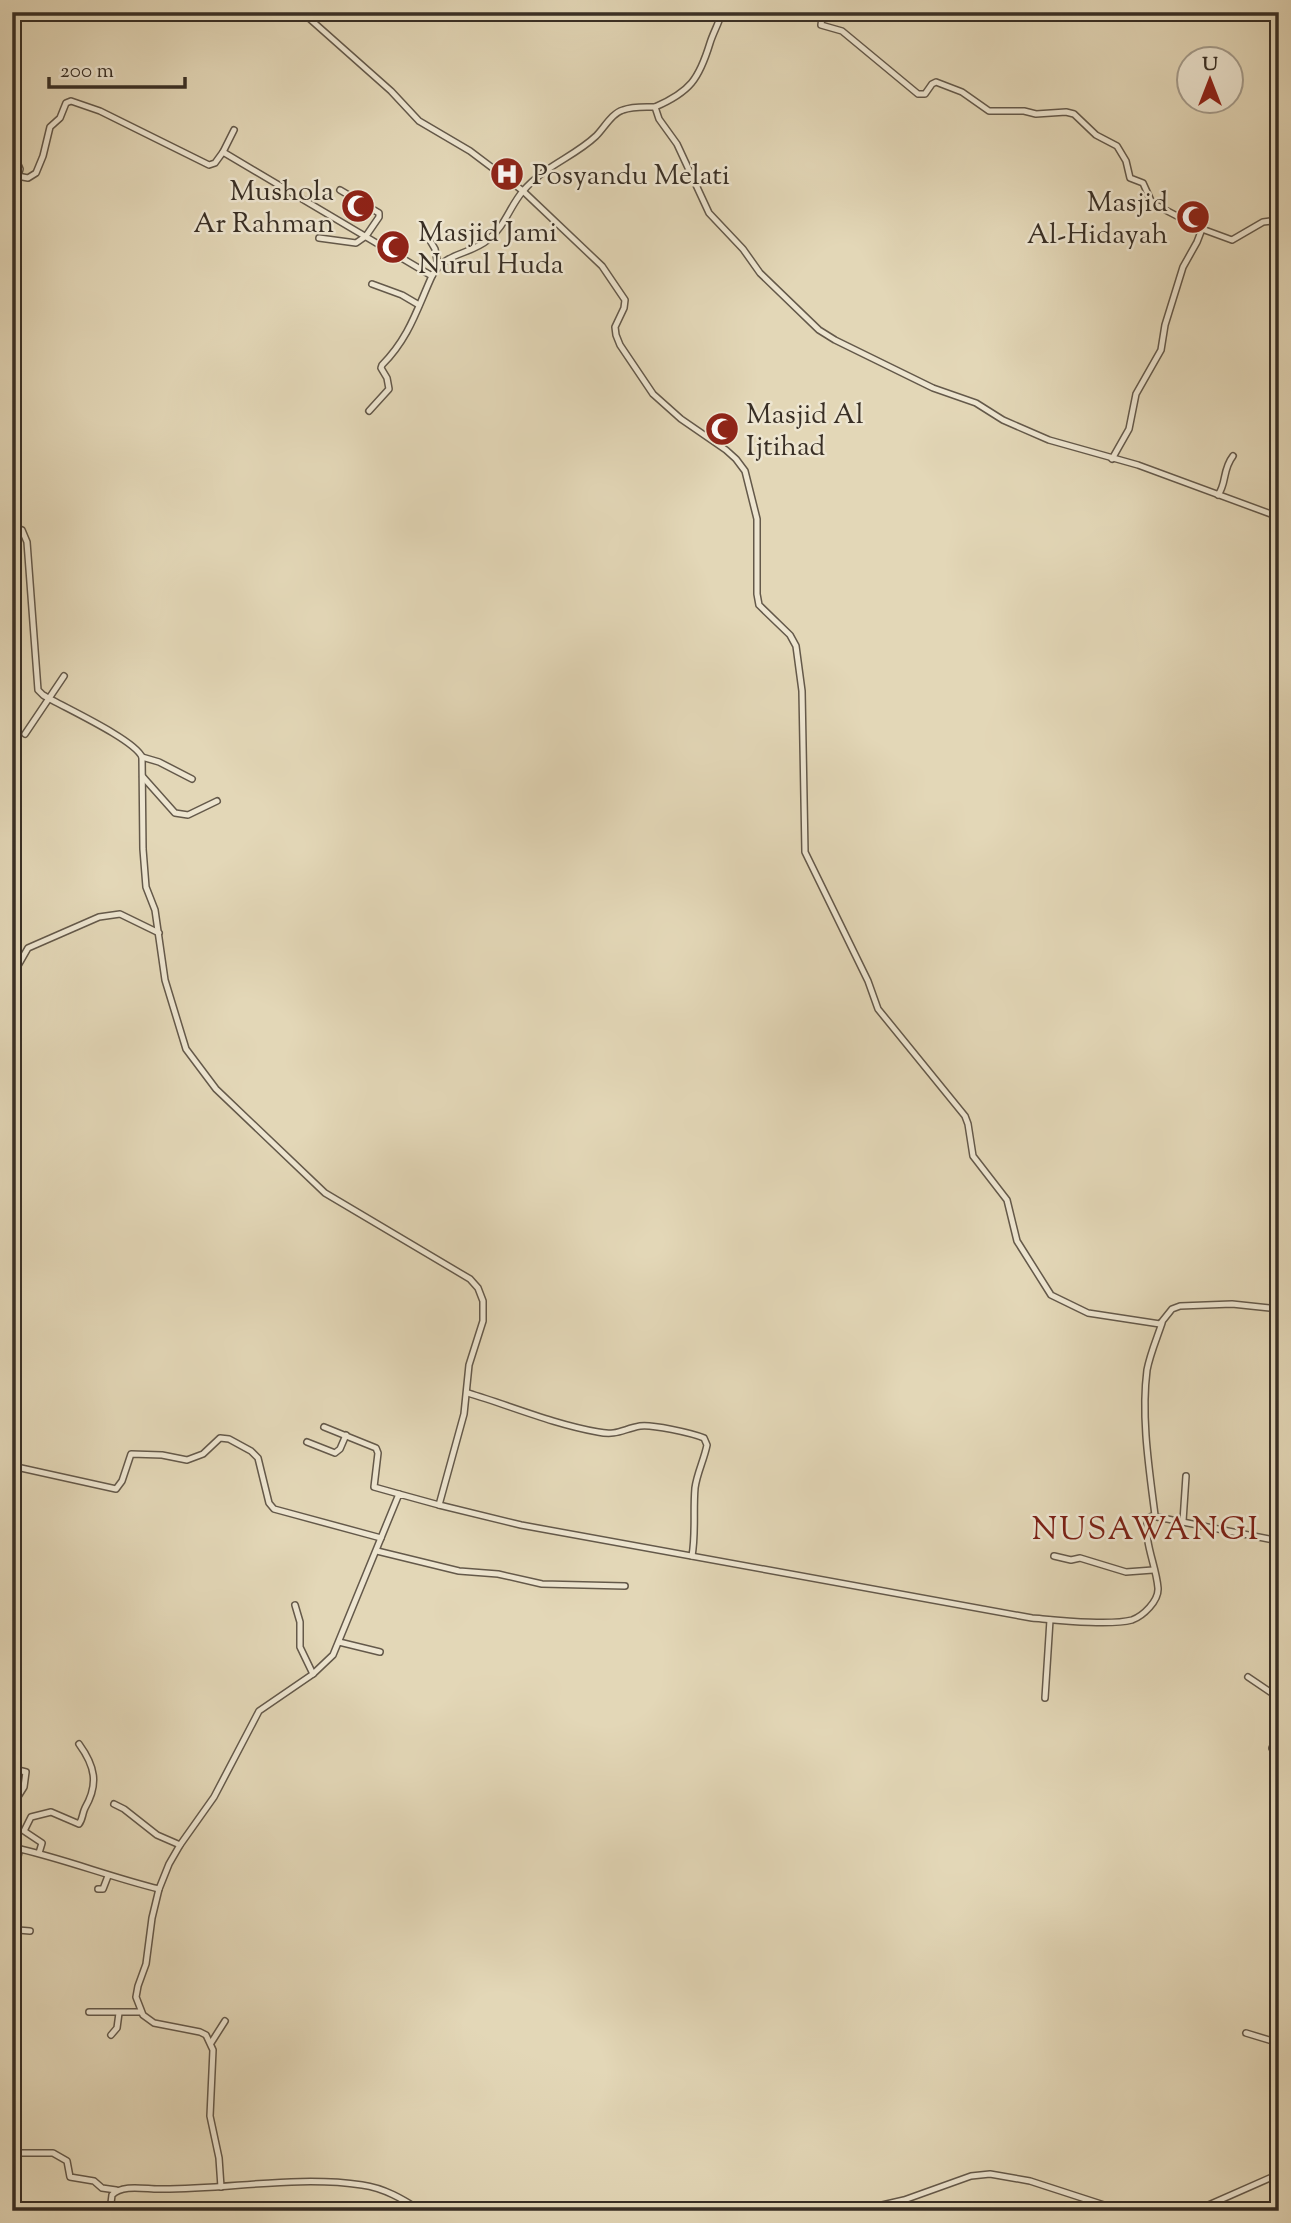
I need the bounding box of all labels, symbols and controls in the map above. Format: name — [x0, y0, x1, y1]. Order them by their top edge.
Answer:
scale bar — [49, 46, 186, 90]
north arrow — [1176, 46, 1246, 116]
text: U — [1202, 52, 1218, 79]
text: 200 m — [60, 57, 114, 87]
hospital icon: Posyandu Melati — [488, 155, 526, 193]
place label: Posyandu Melati — [532, 157, 730, 197]
place label: Mushola Ar Rahman — [193, 173, 334, 245]
place label: Masjid Al-Hidayah — [1027, 184, 1168, 256]
mosque icon: Mushola Ar Rahman — [339, 187, 377, 225]
mosque icon: Masjid Al-Hidayah — [1174, 198, 1212, 236]
place label: Masjid Jami Nurul Huda — [418, 214, 564, 286]
mosque icon: Masjid Jami Nurul Huda — [374, 228, 412, 266]
place label: Masjid Al Ijtihad — [746, 396, 864, 468]
mosque icon: Masjid Al Ijtihad — [703, 410, 741, 448]
district label: NUSAWANGI — [1032, 1508, 1260, 1554]

